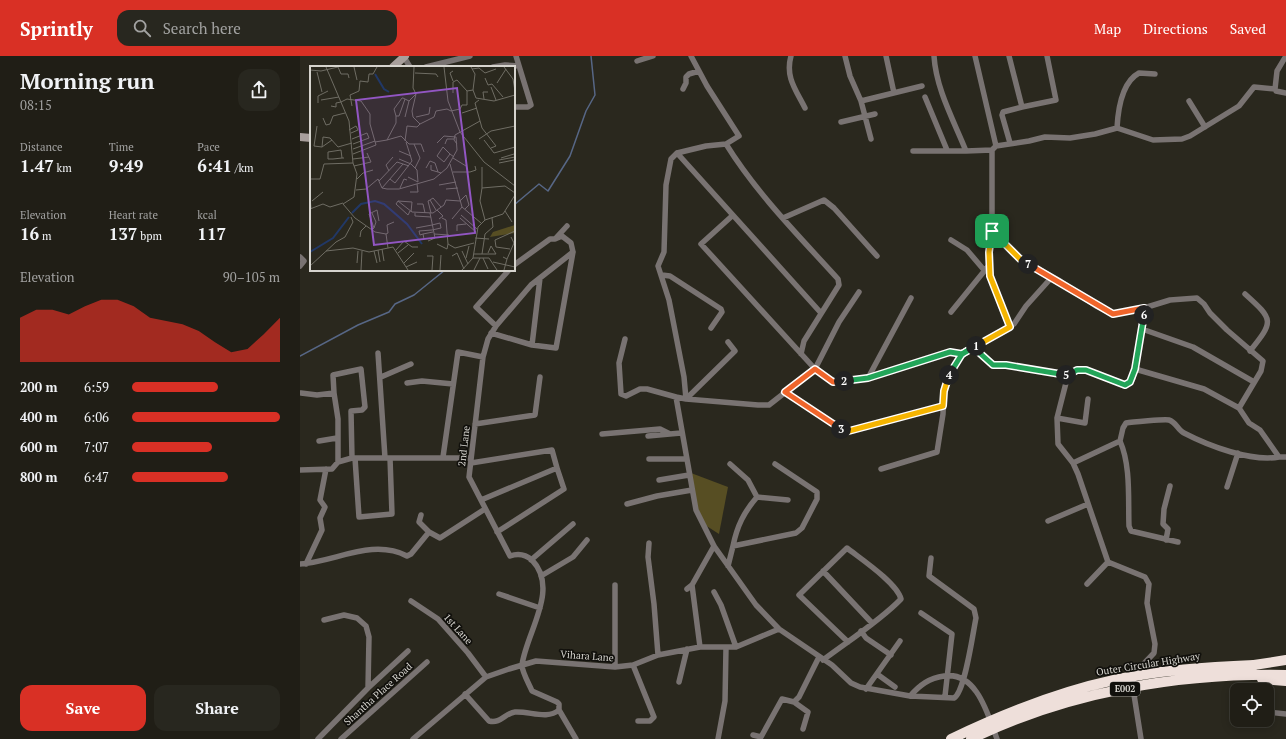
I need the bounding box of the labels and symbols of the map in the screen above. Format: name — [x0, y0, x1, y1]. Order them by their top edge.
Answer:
inset map — [310, 66, 515, 271]
pin — [975, 214, 1009, 248]
pin: 7 — [1018, 254, 1038, 274]
pin: 6 — [1134, 305, 1154, 325]
pin: 1 — [966, 336, 986, 356]
pin: 4 — [939, 365, 959, 385]
pin: 5 — [1056, 365, 1076, 385]
pin: 2 — [834, 371, 854, 391]
pin: 3 — [831, 419, 851, 439]
street label: 2nd Lane — [455, 425, 473, 467]
street label: 1st Lane — [441, 611, 475, 647]
street label: Vihara Lane — [560, 648, 614, 664]
street label: Outer Circular Highway — [1095, 649, 1202, 679]
street label: Shantha Place Road — [341, 660, 415, 728]
road number: E002 — [1110, 682, 1140, 696]

